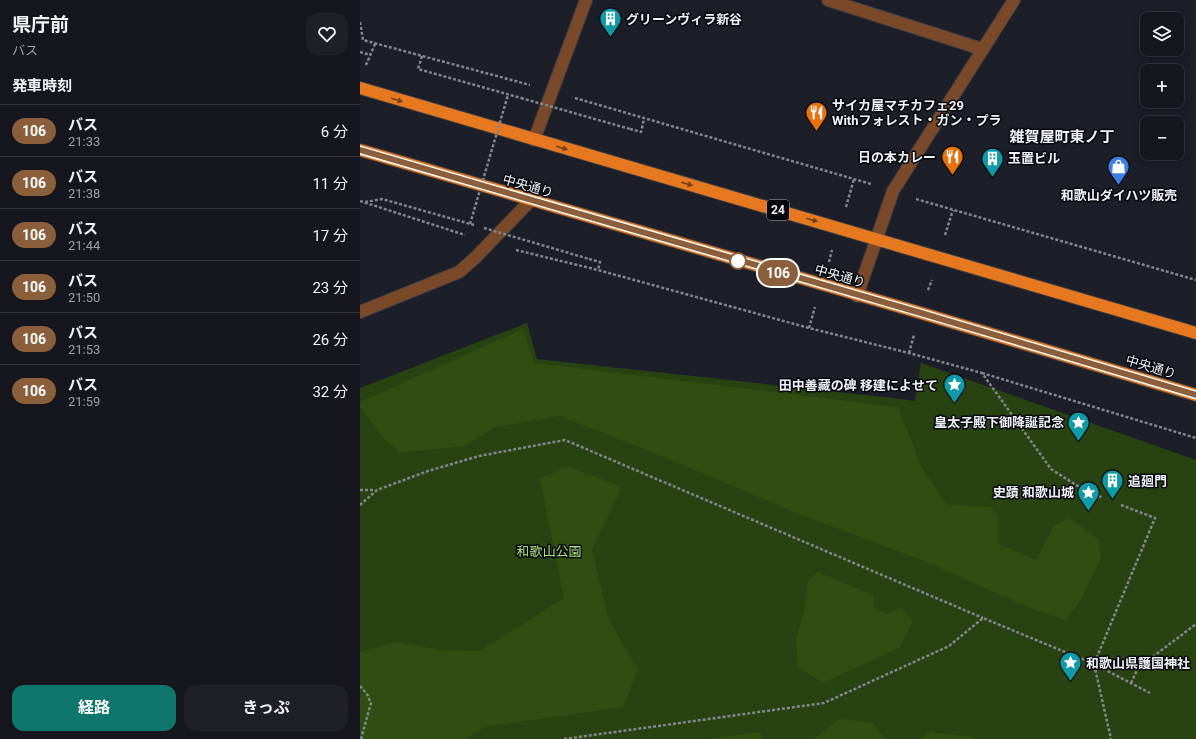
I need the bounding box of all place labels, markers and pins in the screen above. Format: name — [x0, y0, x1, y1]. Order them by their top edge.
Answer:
building icon: グリーンヴィラ新谷 — [598, 6, 624, 39]
place label: グリーンヴィラ新谷 — [626, 12, 742, 27]
place label: サイカ屋マチカフェ29 Withフォレスト・ガン・プラ — [832, 98, 1002, 128]
restaurant icon: サイカ屋マチカフェ29 Withフォレスト・ガン・プラ — [803, 99, 829, 132]
restaurant icon: 日の本カレー — [939, 144, 965, 177]
building icon: 玉置ビル — [979, 145, 1005, 178]
place label: 日の本カレー — [858, 150, 936, 165]
place label: 玉置ビル — [1008, 151, 1060, 166]
shop icon: 和歌山ダイハツ販売 — [1106, 154, 1132, 187]
place label: 和歌山ダイハツ販売 — [1061, 188, 1177, 203]
unlabelled marker — [729, 252, 747, 270]
place icon: 田中善藏の碑 移建によせて — [941, 372, 967, 405]
place label: 田中善藏の碑 移建によせて — [779, 378, 938, 393]
place icon: 皇太子殿下御降誕記念 — [1066, 409, 1092, 442]
place label: 皇太子殿下御降誕記念 — [934, 415, 1064, 430]
building icon: 追廻門 — [1099, 468, 1125, 501]
place label: 追廻門 — [1128, 474, 1167, 489]
place icon: 史蹟 和歌山城 — [1076, 479, 1102, 512]
place label: 史蹟 和歌山城 — [993, 485, 1074, 500]
place icon: 和歌山県護国神社 — [1058, 650, 1084, 683]
place label: 和歌山県護国神社 — [1086, 656, 1190, 671]

